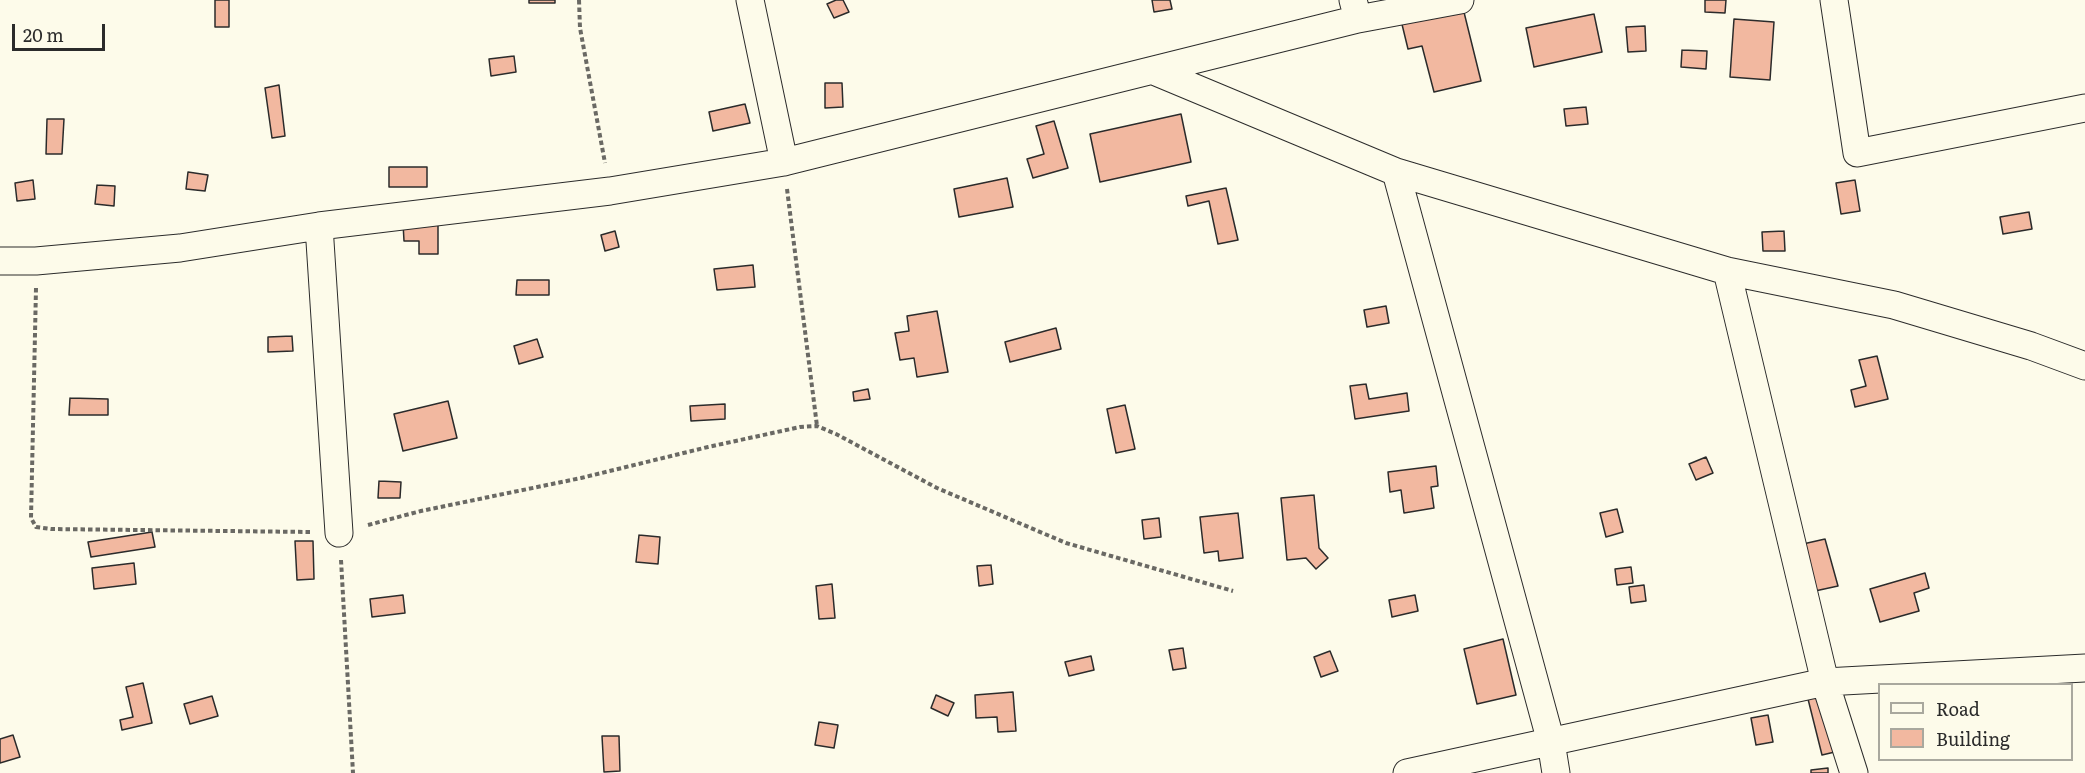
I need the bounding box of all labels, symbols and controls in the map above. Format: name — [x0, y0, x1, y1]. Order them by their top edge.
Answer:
scale bar — [15, 12, 108, 50]
text: 20 m — [23, 21, 64, 48]
legend — [1878, 683, 2073, 761]
text: Road — [1936, 695, 1980, 722]
text: Building — [1936, 725, 2010, 752]

